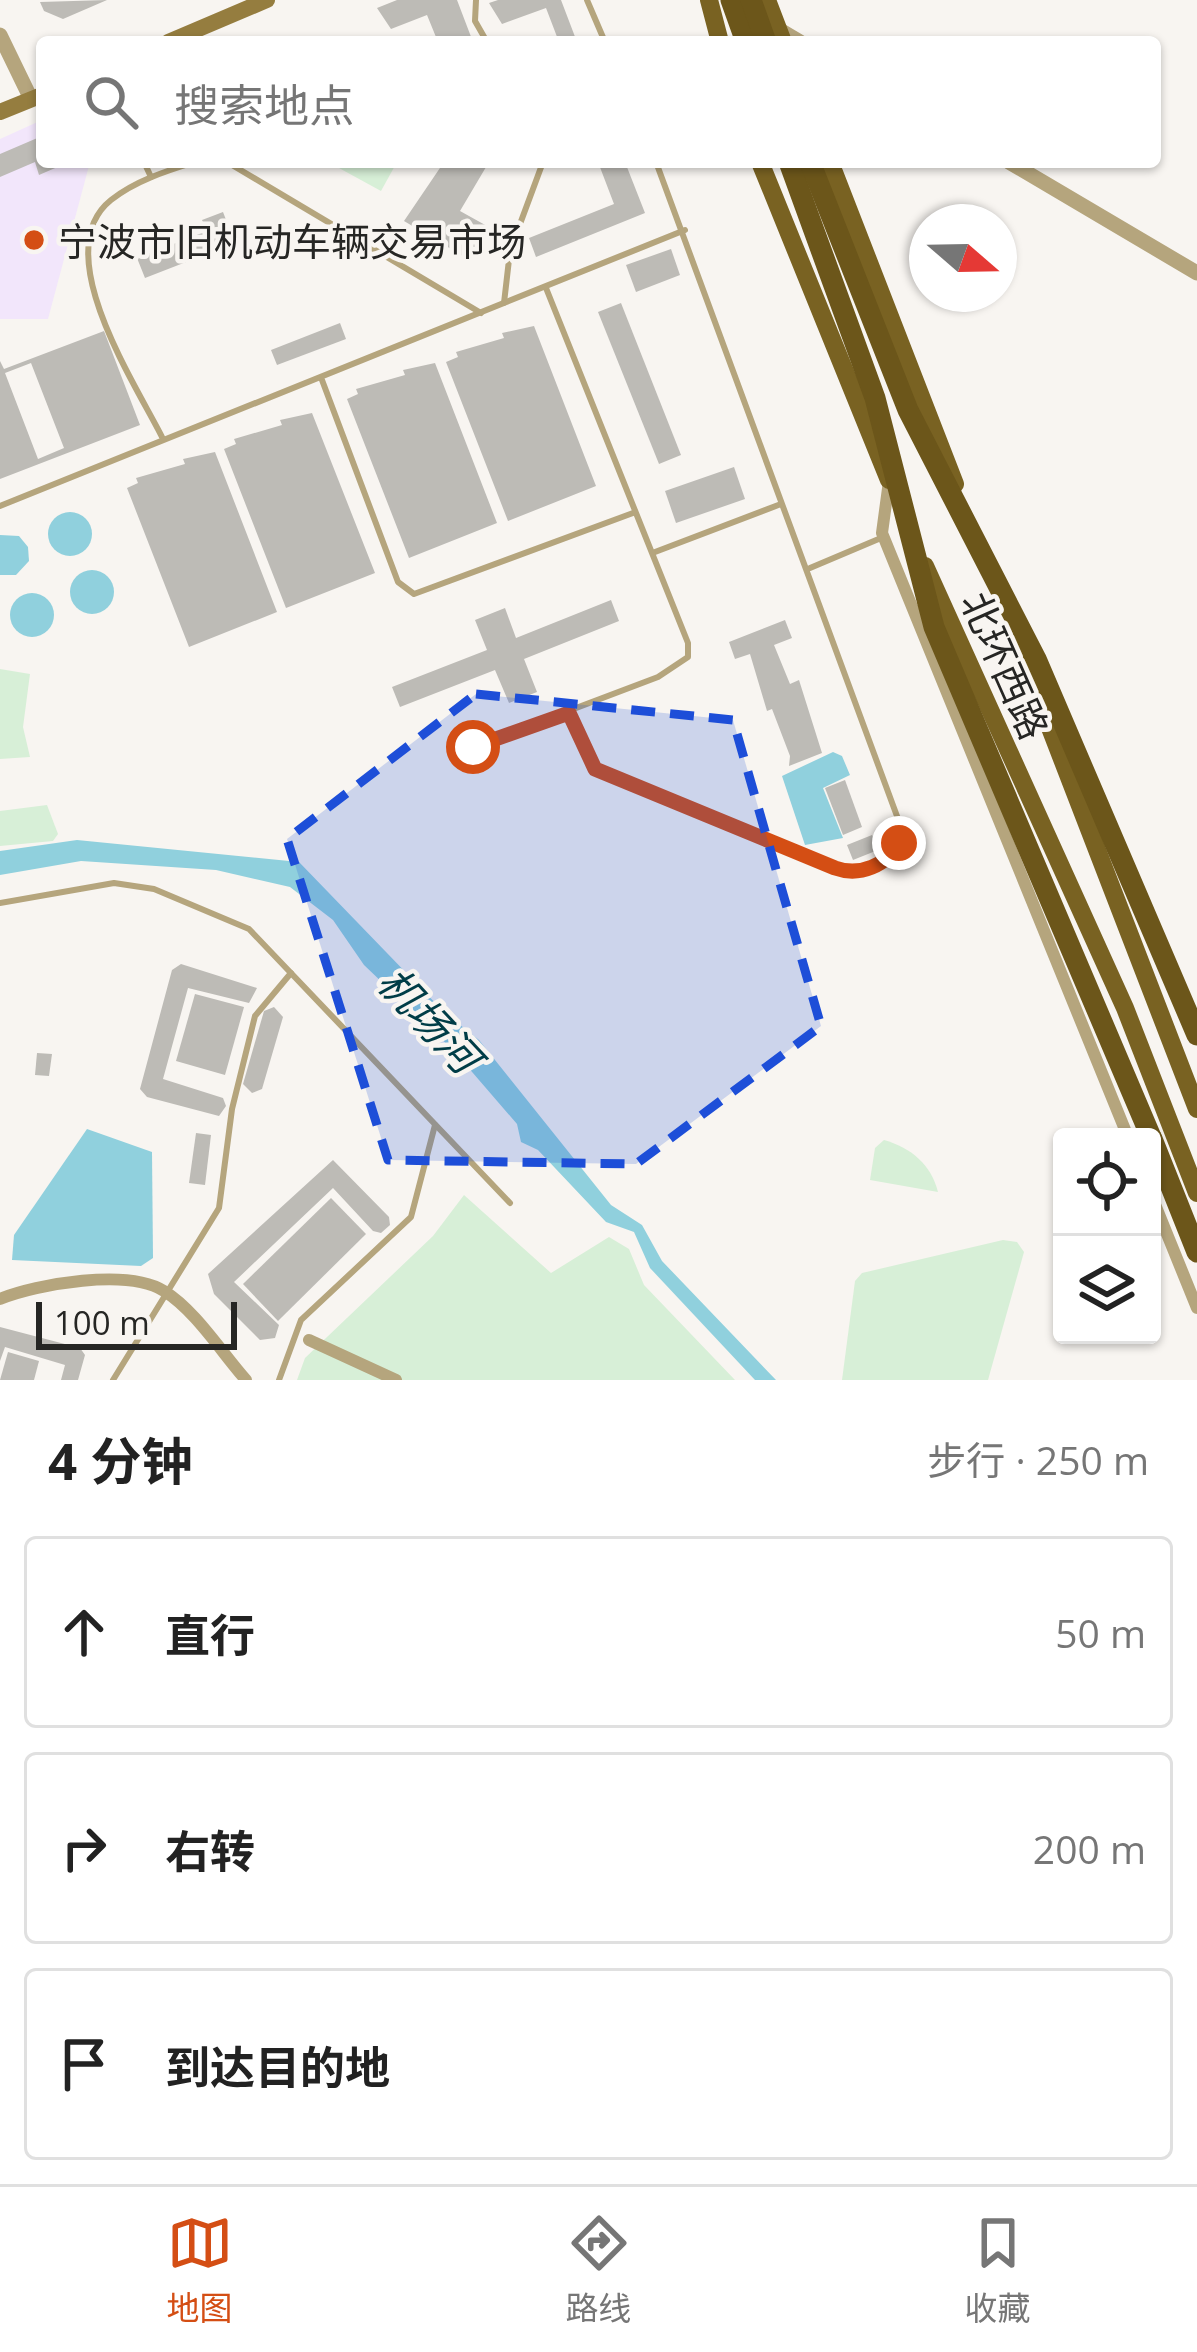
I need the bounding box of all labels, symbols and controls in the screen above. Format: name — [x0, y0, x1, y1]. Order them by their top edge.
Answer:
search box — [36, 36, 1161, 168]
icon: search — [78, 69, 144, 135]
text: 搜索地点 — [174, 74, 354, 135]
north arrow — [909, 204, 1017, 312]
place label: 宁波市旧机动车辆交易市场 — [58, 214, 526, 267]
marker: 宁波市旧机动车辆交易市场 — [21, 227, 47, 253]
street label: 北环西路 — [950, 583, 1062, 747]
route start — [446, 720, 500, 774]
route end — [872, 816, 926, 870]
water label: 机场河 — [366, 953, 499, 1090]
map controls — [1053, 1128, 1161, 1344]
button: locate — [1053, 1128, 1161, 1236]
button: layers — [1053, 1236, 1161, 1344]
scale bar — [36, 1296, 237, 1349]
text: 100 m — [54, 1300, 150, 1345]
text: 4 分钟 — [48, 1425, 192, 1495]
text: 步行 · 250 m — [927, 1433, 1149, 1486]
icon: ahead — [51, 1599, 117, 1665]
text: 直行 — [165, 1604, 255, 1665]
text: 50 m — [1055, 1606, 1146, 1659]
icon: right — [51, 1815, 117, 1881]
text: 右转 — [165, 1820, 255, 1881]
text: 200 m — [1033, 1822, 1146, 1875]
icon: arrive — [51, 2031, 117, 2097]
text: 到达目的地 — [165, 2036, 390, 2097]
tab: 地图 — [167, 2210, 233, 2330]
tab: 路线 — [566, 2210, 632, 2330]
tab: 收藏 — [965, 2210, 1031, 2330]

